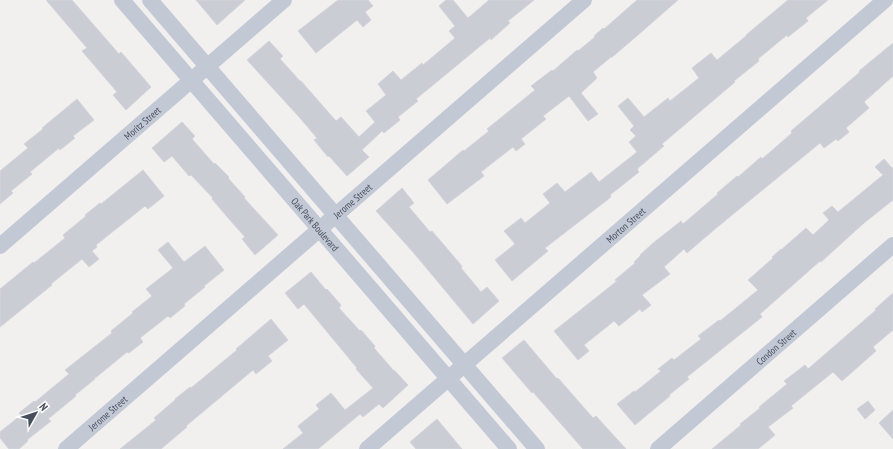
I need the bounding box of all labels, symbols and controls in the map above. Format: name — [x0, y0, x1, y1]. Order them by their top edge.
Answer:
street label: Moritz Street — [121, 103, 163, 142]
street label: Jerome Street — [330, 180, 375, 222]
street label: Oak Park Boulevard — [289, 195, 342, 254]
street label: Morton Street — [603, 204, 648, 246]
street label: Condon Street — [753, 326, 799, 368]
street label: Jerome Street — [85, 392, 130, 434]
north arrow — [16, 393, 56, 433]
text: N — [36, 400, 51, 413]

